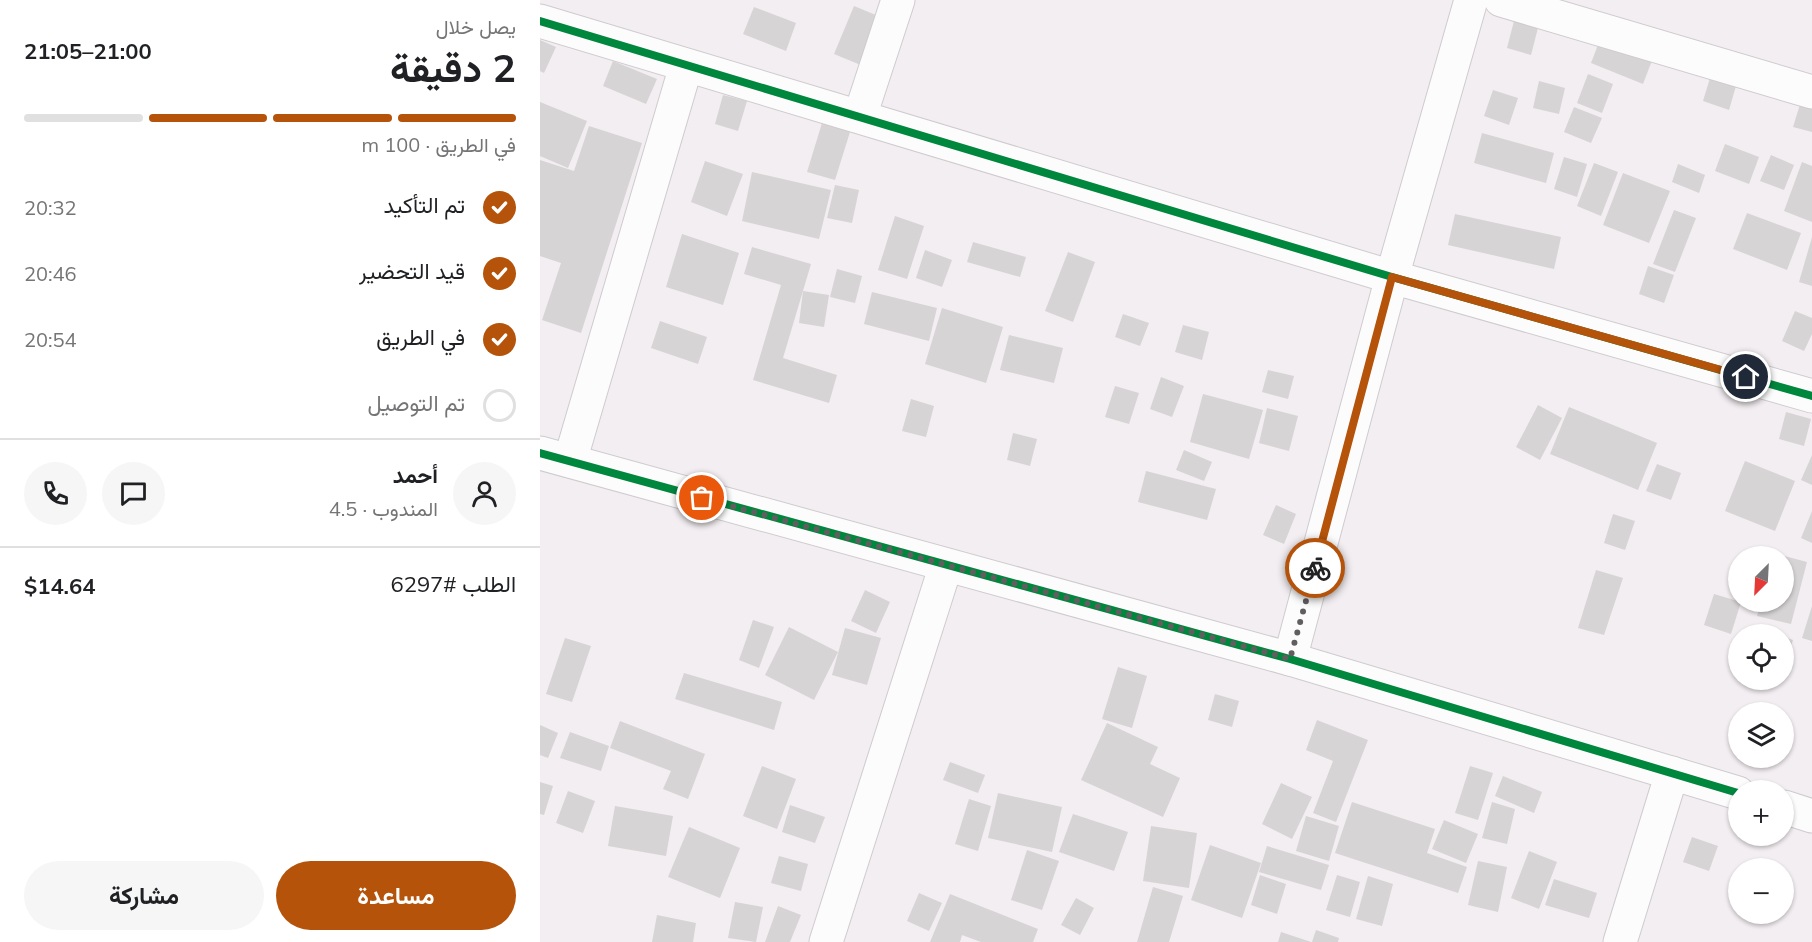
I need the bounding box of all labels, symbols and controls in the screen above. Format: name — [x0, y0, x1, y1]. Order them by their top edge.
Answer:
text: يصل خلال — [436, 14, 516, 39]
text: 21:00–21:05 — [24, 37, 152, 65]
text: 2 دقيقة — [390, 43, 516, 92]
text: في الطريق · 100 m — [362, 132, 516, 157]
text: تم التأكيد — [384, 191, 465, 219]
icon: check — [483, 191, 516, 224]
text: 20:32 — [24, 195, 77, 220]
text: قيد التحضير — [359, 257, 465, 285]
icon: check — [483, 257, 516, 290]
text: 20:46 — [24, 261, 77, 286]
text: في الطريق — [376, 323, 465, 351]
icon: check — [483, 323, 516, 356]
text: 20:54 — [24, 327, 77, 352]
pin — [1720, 351, 1771, 402]
icon: home — [1729, 360, 1762, 393]
text: تم التوصيل — [368, 389, 465, 417]
text: أحمد — [393, 461, 438, 489]
button: phone — [24, 462, 87, 525]
button: chat — [102, 462, 165, 525]
button: person — [453, 462, 516, 525]
pin — [676, 472, 727, 523]
icon: bag — [685, 481, 718, 514]
text: المندوب · 4.5 — [329, 496, 438, 521]
courier — [1285, 538, 1345, 598]
north arrow — [1728, 546, 1794, 612]
map controls — [1728, 546, 1794, 924]
icon: bike — [1299, 552, 1332, 585]
text: الطلب #6297 — [391, 570, 516, 598]
text: $14.64 — [24, 572, 95, 600]
button: locate — [1728, 624, 1794, 690]
button: layers — [1728, 702, 1794, 768]
button: + — [1728, 780, 1794, 846]
button: − — [1728, 858, 1794, 924]
button: مشاركة — [24, 861, 264, 930]
button: مساعدة — [276, 861, 516, 930]

